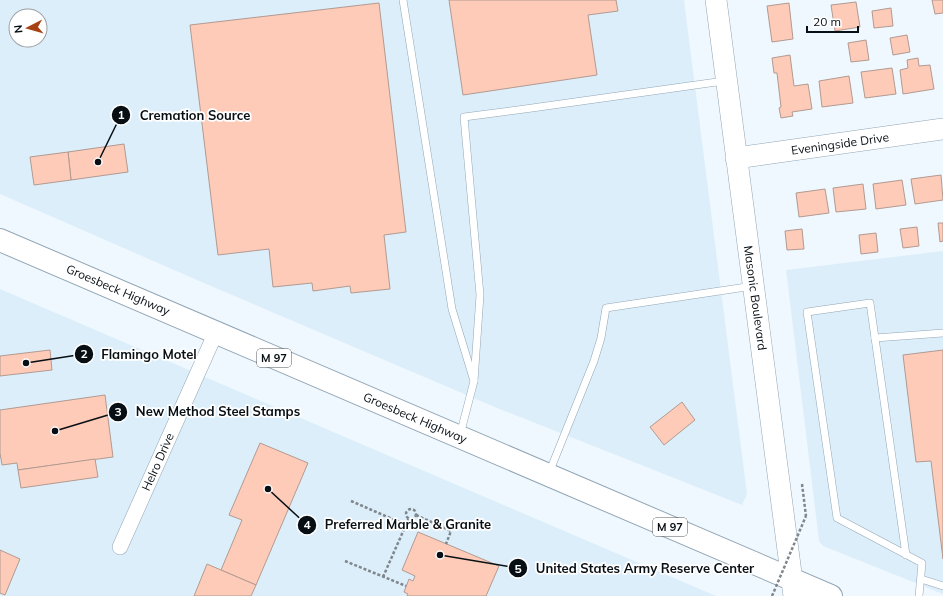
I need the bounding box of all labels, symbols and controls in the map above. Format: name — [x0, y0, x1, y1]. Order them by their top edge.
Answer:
north arrow — [8, 8, 48, 48]
scale bar — [807, 8, 858, 34]
text: 20 m — [813, 14, 841, 29]
text: N — [11, 24, 25, 34]
callout: Cremation Source — [111, 103, 258, 128]
text: 1 — [117, 107, 125, 122]
text: Cremation Source — [140, 107, 250, 123]
street label: Eveningside Drive — [790, 129, 890, 158]
street label: Masonic Boulevard — [741, 245, 770, 351]
street label: Groesbeck Highway — [64, 261, 173, 318]
callout: Flamingo Motel — [74, 342, 205, 367]
text: 2 — [80, 346, 88, 361]
text: Flamingo Motel — [101, 346, 197, 362]
road number: M 97 — [257, 349, 291, 367]
street label: Groesbeck Highway — [361, 389, 470, 446]
callout: New Method Steel Stamps — [108, 399, 308, 424]
text: New Method Steel Stamps — [136, 403, 300, 419]
text: 3 — [114, 404, 122, 419]
street label: Helro Drive — [138, 431, 177, 493]
callout: Preferred Marble & Granite — [297, 512, 499, 537]
text: Preferred Marble & Granite — [325, 516, 491, 532]
text: 4 — [303, 517, 311, 532]
road number: M 97 — [653, 518, 687, 536]
callout: United States Army Reserve Center — [508, 556, 762, 581]
text: United States Army Reserve Center — [536, 560, 755, 577]
text: 5 — [514, 561, 522, 576]

